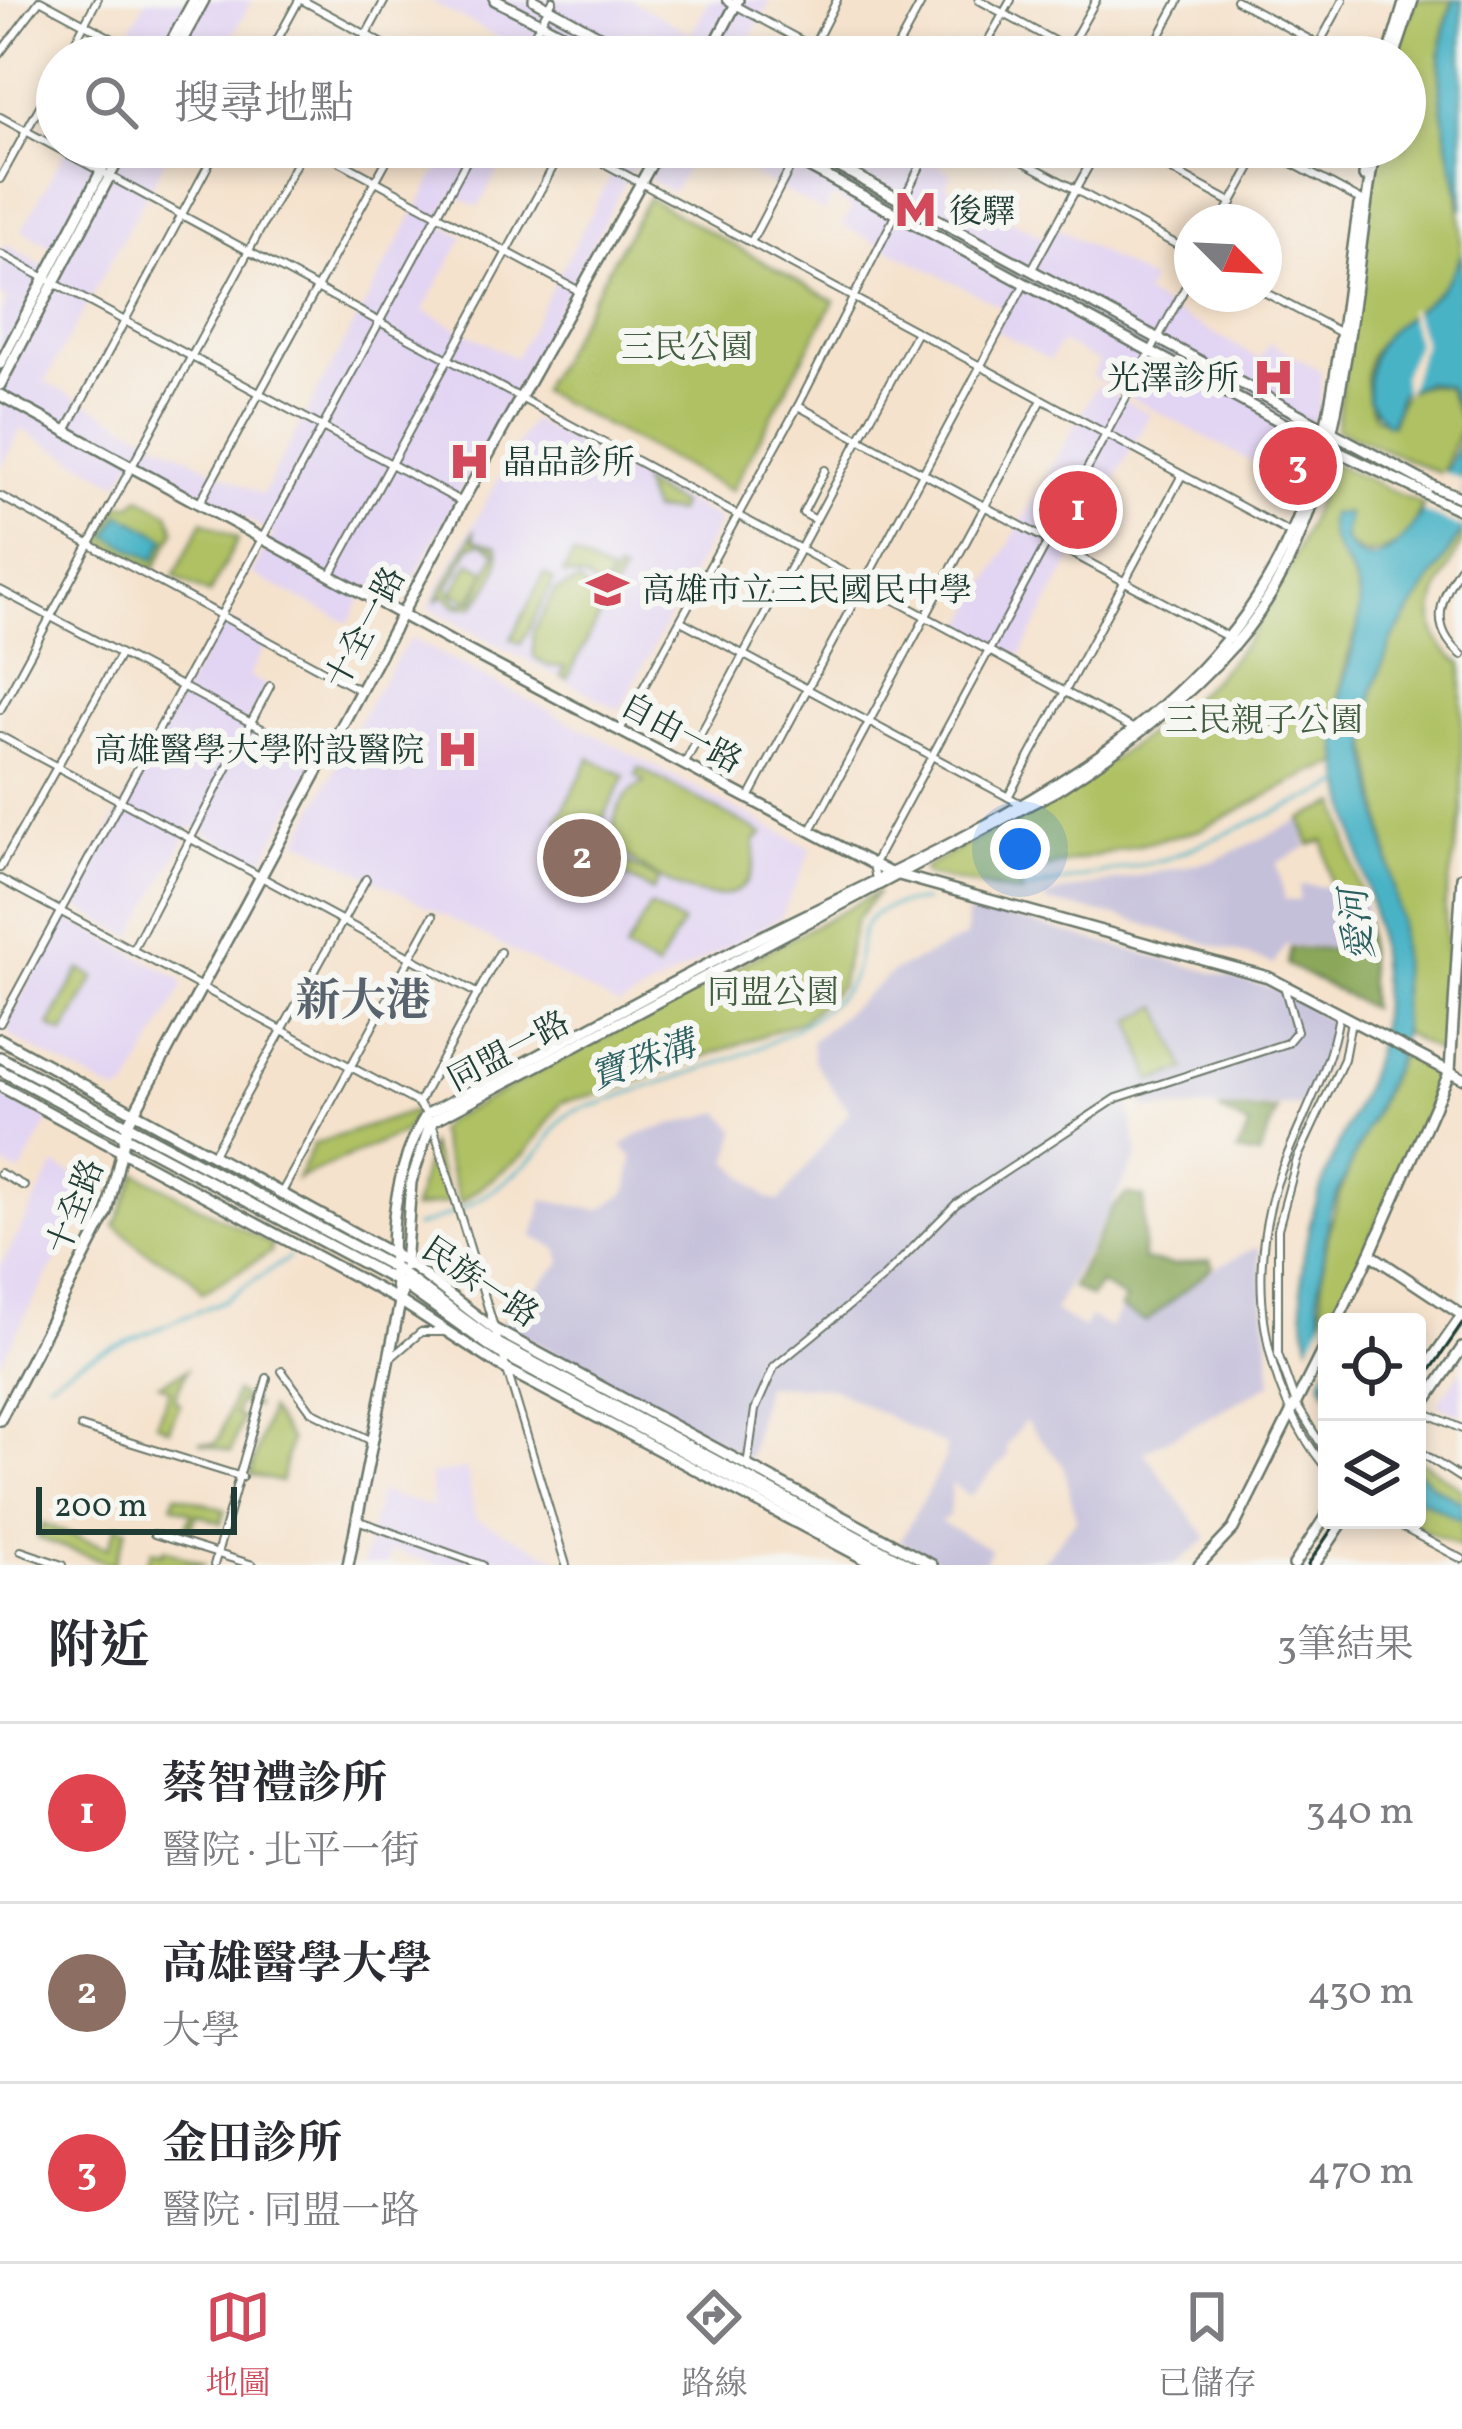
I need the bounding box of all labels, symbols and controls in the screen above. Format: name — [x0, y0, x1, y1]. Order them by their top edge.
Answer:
search box — [36, 36, 1426, 168]
icon: search — [78, 69, 144, 135]
text: 搜尋地點 — [174, 75, 354, 138]
metro station icon: 後驛 — [892, 187, 938, 233]
place label: 後驛 — [949, 191, 1015, 237]
north arrow — [1174, 204, 1282, 312]
park label: 三民公園 — [621, 327, 753, 373]
hospital icon: 光澤診所 — [1250, 354, 1296, 400]
place label: 光澤診所 — [1107, 358, 1239, 404]
pin: 3 — [1259, 421, 1337, 511]
hospital icon: 晶品診所 — [446, 438, 492, 484]
place label: 晶品診所 — [503, 442, 635, 488]
pin: 1 — [1039, 465, 1117, 555]
street label: 十全一路 — [316, 560, 419, 698]
school or university icon: 高雄市立三民國民中學 — [585, 566, 631, 612]
place label: 高雄市立三民國民中學 — [642, 570, 972, 616]
street label: 自由一路 — [611, 684, 749, 787]
park label: 三民親子公園 — [1165, 700, 1363, 746]
hospital icon: 高雄醫學大學附設醫院 — [435, 726, 481, 772]
place label: 高雄醫學大學附設醫院 — [94, 730, 424, 776]
pin: 2 — [543, 813, 621, 903]
your location — [990, 819, 1050, 879]
water label: 愛河 — [1330, 880, 1389, 963]
district label: 新大港 — [295, 972, 431, 1035]
park label: 同盟公園 — [707, 972, 839, 1018]
street label: 同盟一路 — [441, 1002, 579, 1105]
water label: 寶珠溝 — [584, 1020, 707, 1104]
street label: 十全路 — [38, 1153, 118, 1262]
street label: 民族一路 — [411, 1228, 546, 1340]
map controls — [1318, 1313, 1426, 1529]
button: locate — [1318, 1313, 1426, 1421]
button: layers — [1318, 1421, 1426, 1529]
scale bar — [36, 1481, 237, 1534]
text: 200 m — [54, 1485, 148, 1531]
text: 附近 — [48, 1613, 150, 1684]
text: 3筆結果 — [1277, 1620, 1414, 1674]
text: 蔡智禮診所 — [162, 1755, 387, 1818]
text: 1 — [79, 1786, 95, 1840]
text: 340 m — [1306, 1786, 1414, 1840]
text: 醫院 · 北平一街 — [162, 1826, 419, 1880]
text: 高雄醫學大學 — [162, 1935, 432, 1998]
text: 2 — [77, 1966, 97, 2020]
text: 430 m — [1307, 1966, 1414, 2020]
text: 大學 — [162, 2006, 240, 2060]
text: 金田診所 — [162, 2115, 342, 2178]
text: 3 — [77, 2146, 97, 2200]
text: 470 m — [1308, 2146, 1414, 2200]
text: 醫院 · 同盟一路 — [162, 2186, 419, 2240]
tab: 地圖 — [205, 2284, 271, 2409]
tab: 路線 — [681, 2284, 747, 2409]
tab: 已儲存 — [1158, 2284, 1257, 2409]

